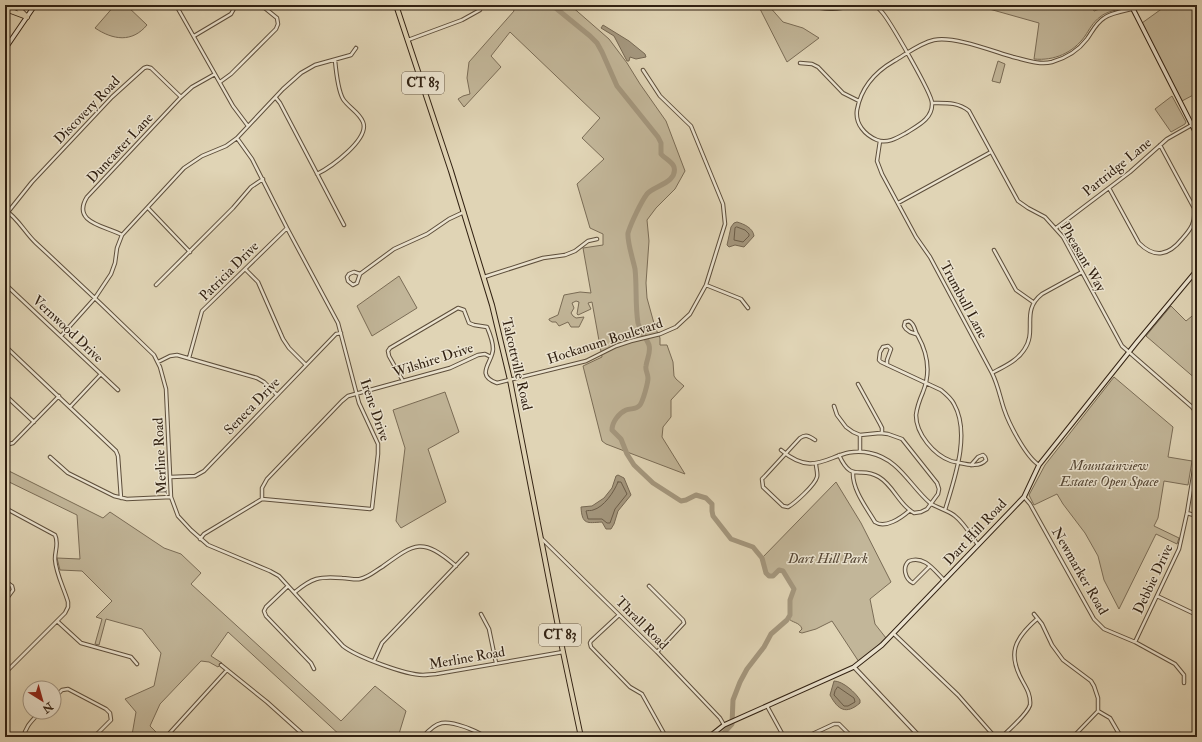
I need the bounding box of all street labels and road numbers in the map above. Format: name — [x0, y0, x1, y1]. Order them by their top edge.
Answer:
road number: CT 83 — [402, 72, 444, 94]
street label: Discovery Road — [50, 73, 124, 148]
street label: Duncaster Lane — [83, 109, 157, 187]
street label: Partridge Lane — [1079, 134, 1155, 200]
street label: Pheasant Way — [1055, 219, 1110, 296]
street label: Patricia Drive — [196, 238, 262, 304]
street label: Trumbull Lane — [936, 258, 992, 342]
street label: Vernwood Drive — [29, 292, 107, 366]
street label: Hockanum Boulevard — [545, 314, 665, 368]
street label: Talcottville Road — [498, 316, 536, 412]
street label: Wilshire Drive — [390, 339, 475, 381]
street label: Seneca Drive — [220, 374, 284, 438]
street label: Irene Drive — [356, 377, 394, 444]
street label: Merline Road — [149, 417, 171, 495]
street label: Dart Hill Road — [940, 495, 1010, 569]
street label: Newmarker Road — [1048, 524, 1112, 618]
street label: Debbie Drive — [1129, 541, 1177, 617]
street label: Thrall Road — [612, 593, 672, 653]
road number: CT 83 — [539, 624, 581, 646]
street label: Merline Road — [428, 643, 506, 673]

